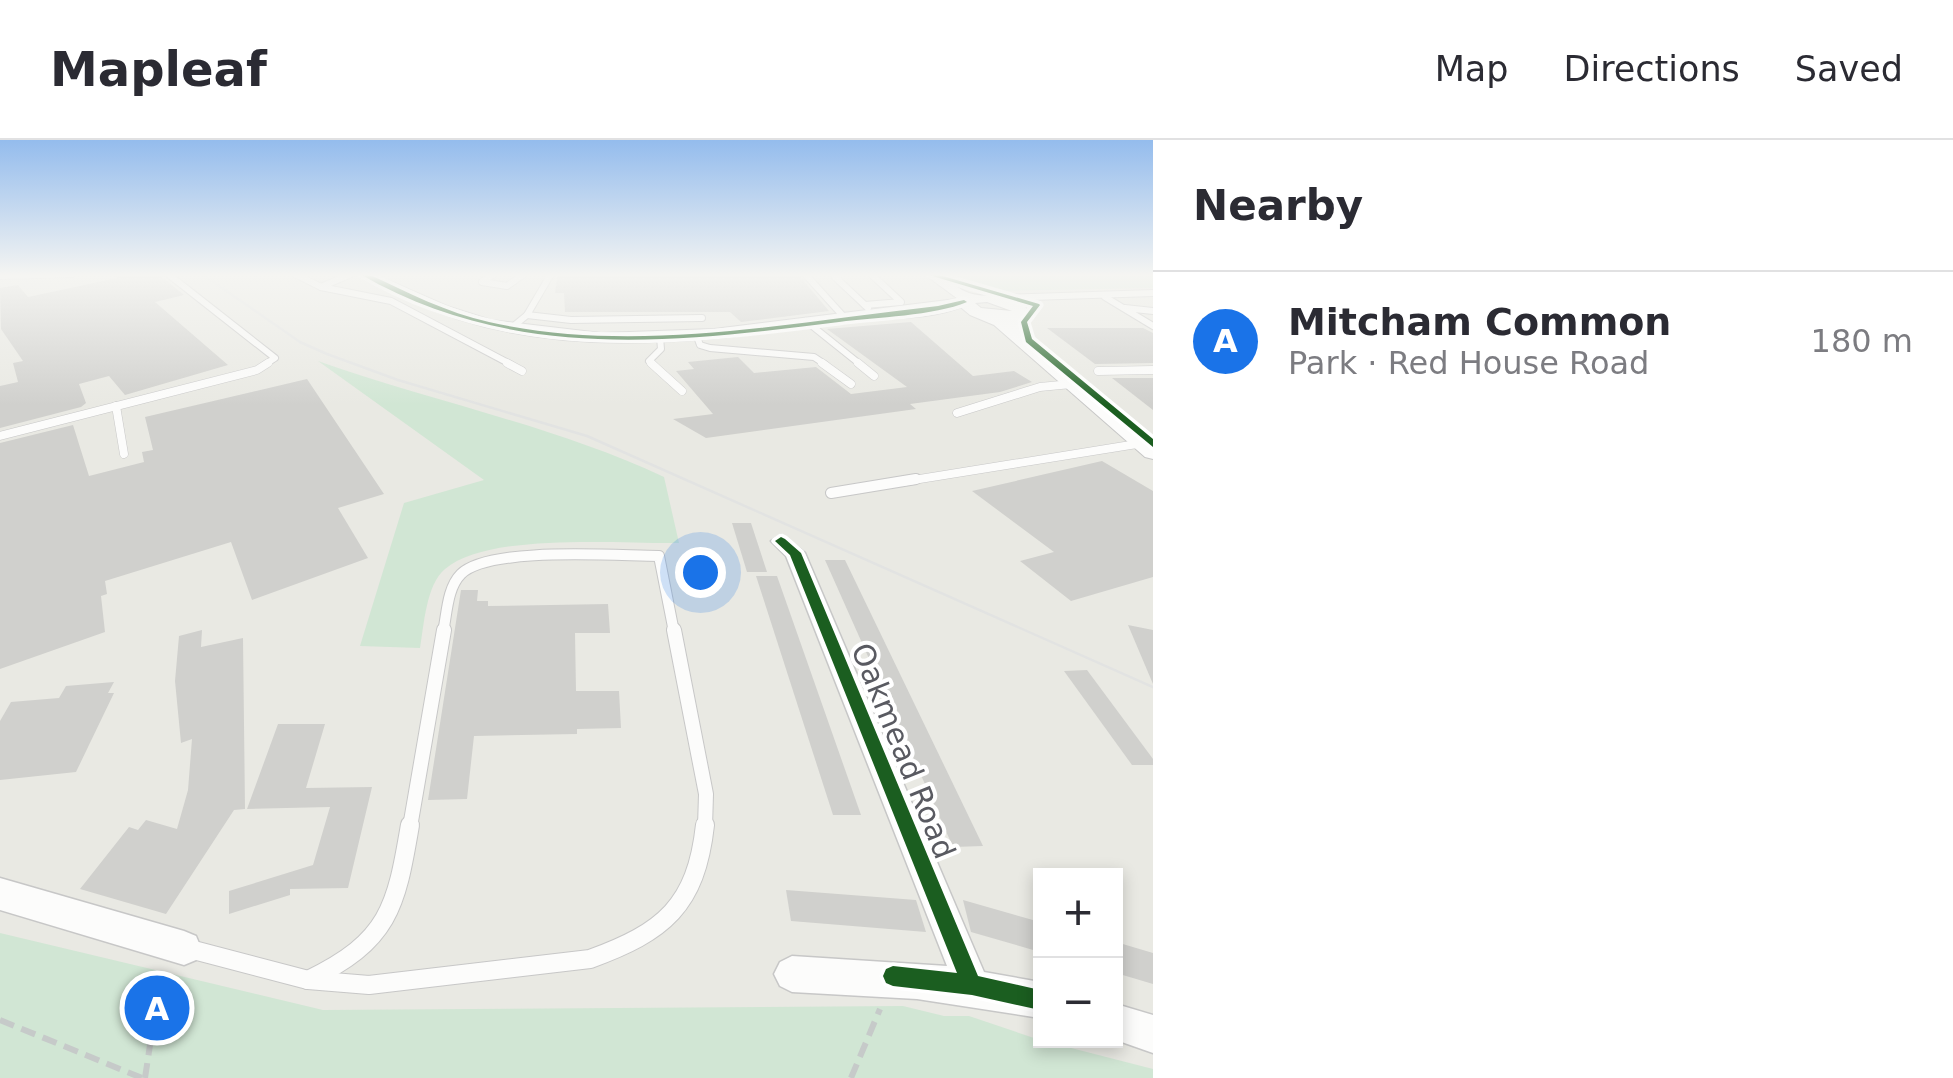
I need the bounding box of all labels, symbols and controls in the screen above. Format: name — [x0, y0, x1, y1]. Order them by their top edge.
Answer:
text: Mapleaf — [50, 41, 267, 97]
text: Map — [1435, 49, 1509, 89]
text: Directions — [1564, 49, 1740, 89]
text: Saved — [1795, 49, 1903, 89]
text: Nearby — [1193, 181, 1363, 230]
text: Mitcham Common — [1288, 300, 1671, 344]
text: A — [1213, 322, 1238, 360]
text: 180 m — [1811, 322, 1913, 360]
text: Park · Red House Road — [1288, 344, 1649, 382]
your location — [675, 547, 726, 598]
street label: Oakmead Road — [844, 638, 963, 864]
map controls — [1033, 868, 1123, 1048]
button: + — [1033, 868, 1123, 958]
button: − — [1033, 958, 1123, 1048]
pin: A — [124, 970, 190, 1046]

